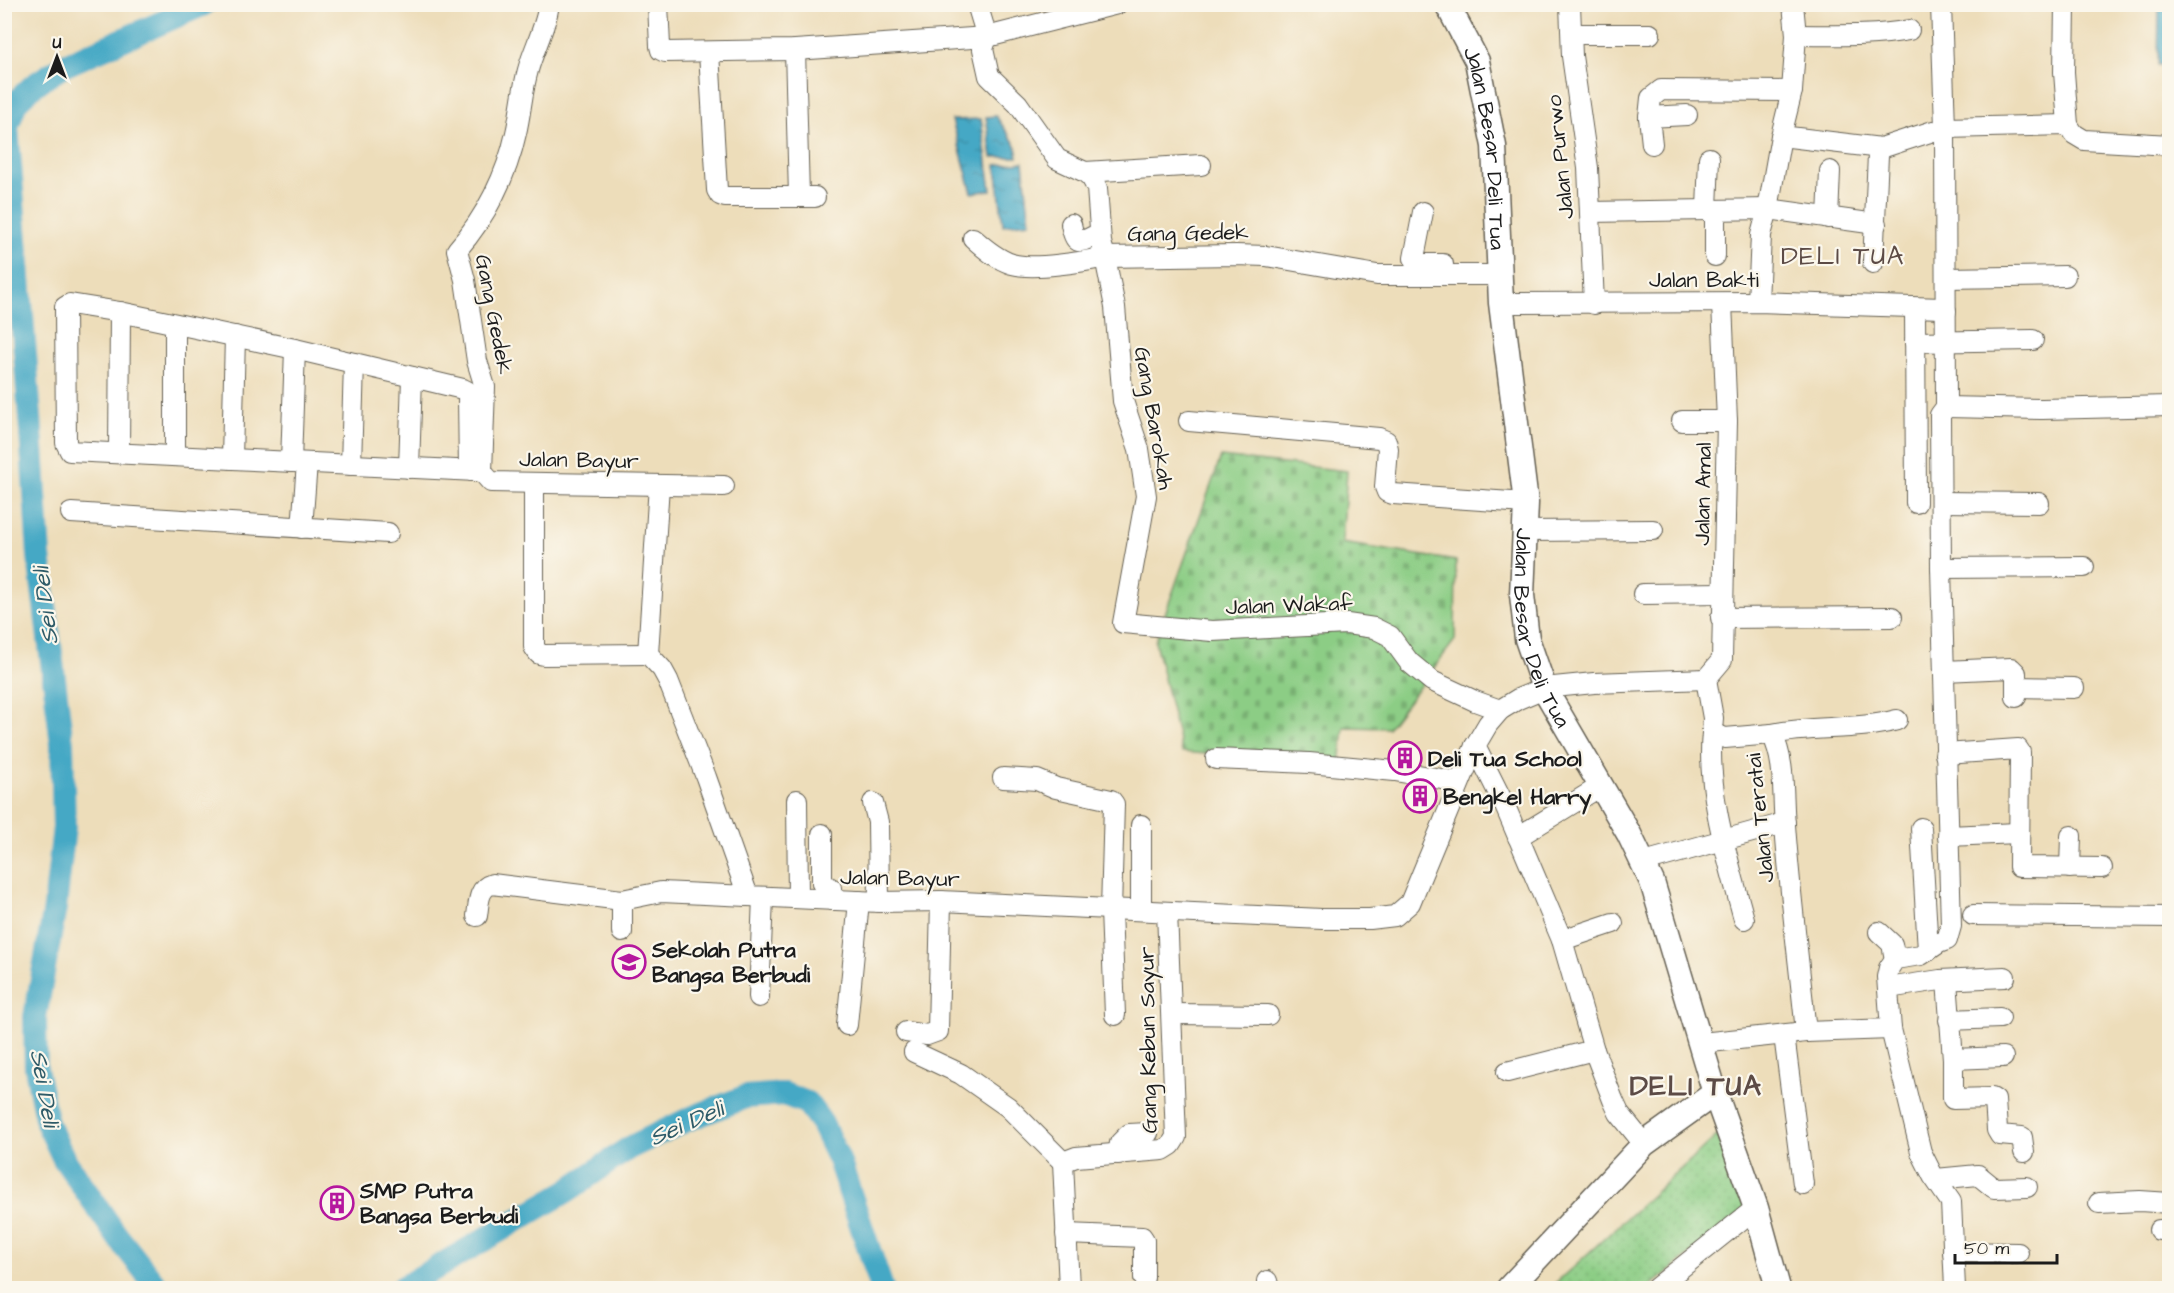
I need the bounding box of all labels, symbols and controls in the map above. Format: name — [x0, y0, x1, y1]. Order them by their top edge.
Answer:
north arrow — [27, 27, 87, 87]
text: U — [53, 32, 62, 54]
street label: Jalan Besar Deli Tua — [1455, 41, 1513, 251]
street label: Jalan Purwo — [1538, 93, 1582, 221]
street label: Gang Gedek — [1127, 217, 1249, 251]
district label: DELI TUA — [1781, 238, 1905, 274]
street label: Gang Gedek — [466, 252, 520, 377]
street label: Jalan Bakti — [1649, 265, 1759, 296]
street label: Gang Barokah — [1125, 344, 1181, 492]
street label: Jalan Amal — [1687, 442, 1720, 546]
street label: Jalan Bayur — [519, 444, 639, 478]
street label: Jalan Besar Deli Tua — [1505, 527, 1578, 734]
water label: Sei Deli — [24, 562, 68, 646]
street label: Jalan Wakaf — [1225, 588, 1354, 623]
building icon: Deli Tua School — [1387, 740, 1423, 776]
place label: Deli Tua School — [1428, 744, 1582, 775]
street label: Jalan Teratai — [1738, 752, 1783, 884]
building icon: Bengkel Harry — [1402, 778, 1438, 814]
place label: Bengkel Harry — [1443, 782, 1592, 815]
street label: Jalan Bayur — [840, 862, 960, 896]
place label: Sekolah Putra Bangsa Berbudi — [651, 935, 811, 992]
school or university icon: Sekolah Putra Bangsa Berbudi — [611, 944, 647, 980]
street label: Gang Kebun Sayur — [1131, 946, 1167, 1134]
water label: Sei Deli — [21, 1047, 68, 1133]
district label: DELI TUA — [1630, 1067, 1762, 1106]
water label: Sei Deli — [644, 1091, 732, 1155]
place label: SMP Putra Bangsa Berbudi — [359, 1176, 519, 1233]
building icon: SMP Putra Bangsa Berbudi — [319, 1185, 355, 1221]
scale bar — [1955, 1227, 2057, 1265]
text: 50 m — [1964, 1236, 2009, 1261]

